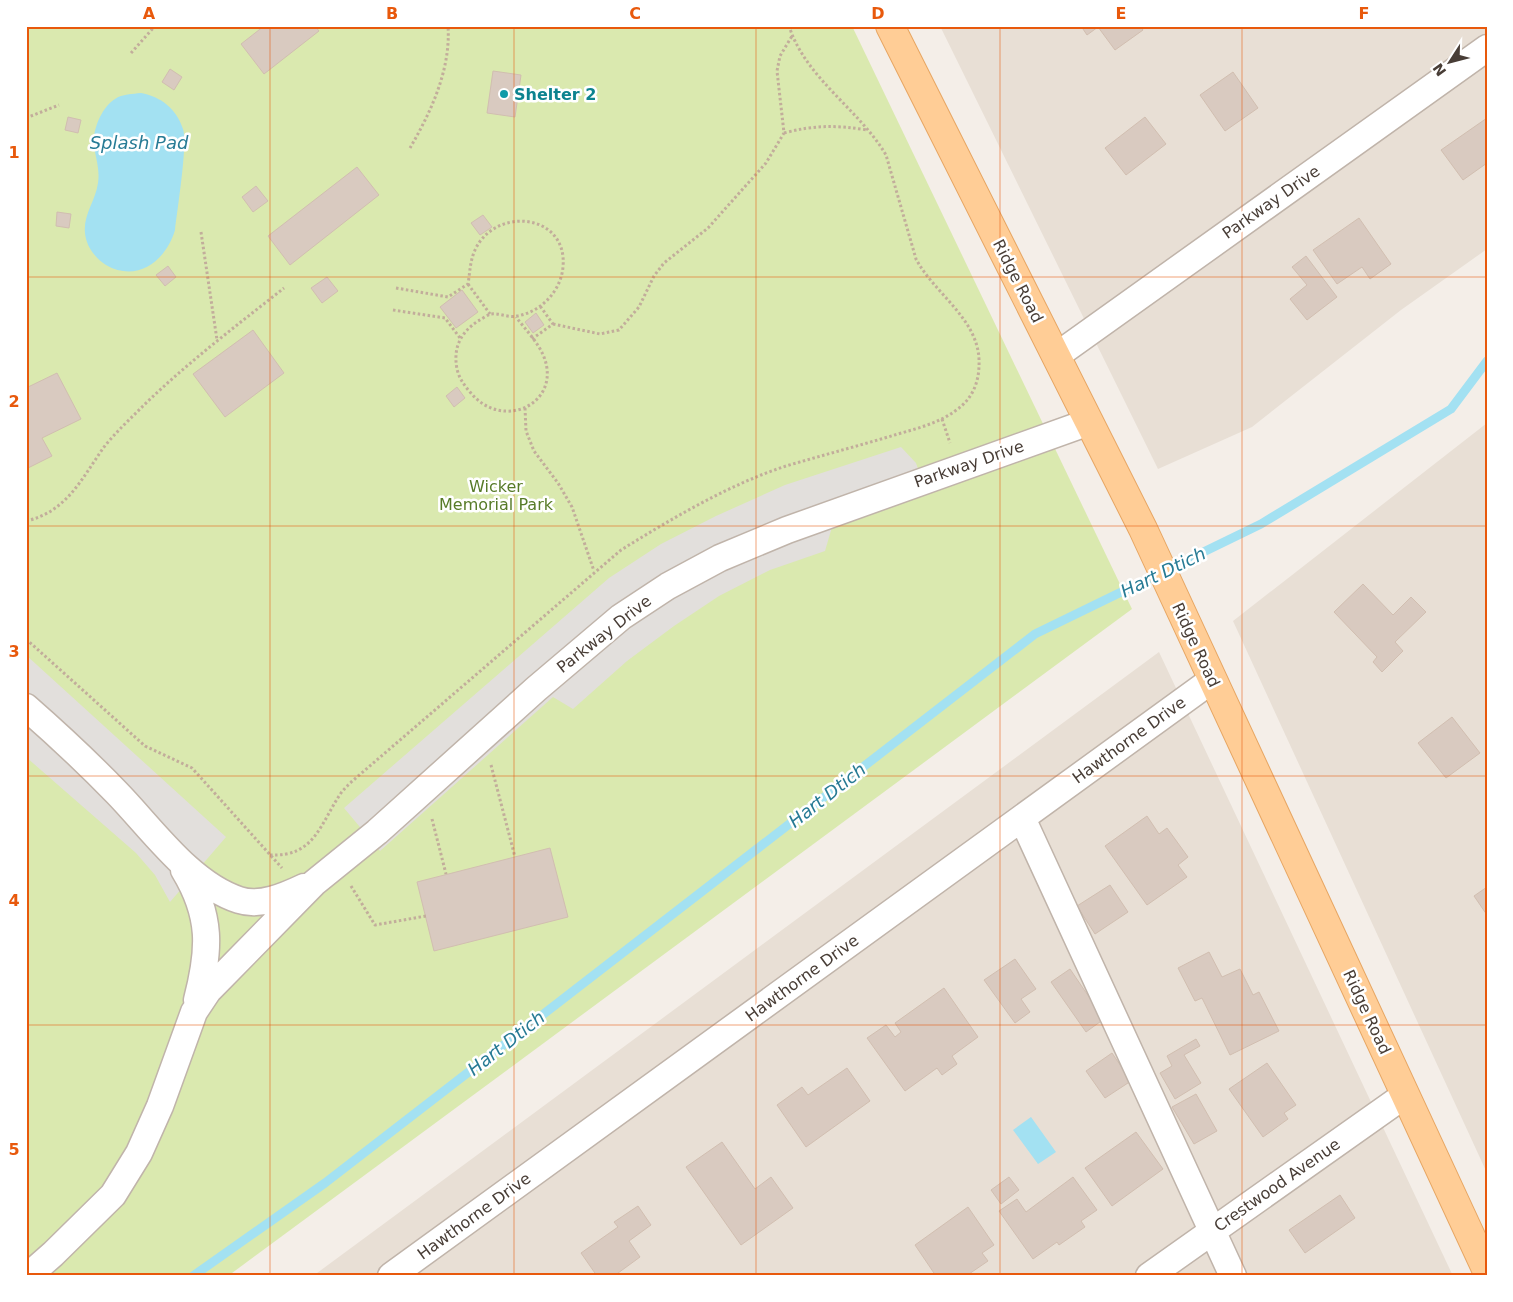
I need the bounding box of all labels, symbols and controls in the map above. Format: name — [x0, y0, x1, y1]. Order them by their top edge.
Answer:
text: A — [143, 4, 156, 23]
text: B — [386, 4, 398, 23]
text: C — [629, 4, 641, 23]
text: D — [871, 4, 885, 23]
text: E — [1116, 4, 1126, 23]
text: F — [1359, 4, 1369, 23]
north arrow — [1426, 38, 1476, 88]
text: N — [1430, 60, 1449, 79]
place label: Shelter 2 — [514, 85, 596, 104]
marker: Shelter 2 — [498, 88, 510, 100]
water label: Splash Pad — [90, 132, 189, 153]
text: 1 — [8, 143, 20, 162]
street label: Parkway Drive — [1219, 161, 1323, 243]
street label: Ridge Road — [989, 236, 1047, 326]
text: 2 — [8, 392, 20, 411]
street label: Parkway Drive — [912, 436, 1026, 492]
park label: Wicker Memorial Park — [439, 477, 554, 514]
water label: Hart Dtich — [1117, 542, 1209, 602]
street label: Parkway Drive — [553, 591, 655, 677]
street label: Ridge Road — [1168, 600, 1224, 690]
text: 3 — [8, 642, 20, 661]
street label: Hawthorne Drive — [1069, 693, 1189, 787]
water label: Hart Dtich — [784, 758, 870, 832]
text: 4 — [8, 891, 20, 910]
street label: Hawthorne Drive — [742, 931, 862, 1025]
street label: Ridge Road — [1339, 967, 1395, 1057]
water label: Hart Dtich — [463, 1006, 549, 1080]
street label: Crestwood Avenue — [1210, 1134, 1344, 1236]
text: 5 — [8, 1140, 20, 1159]
street label: Hawthorne Drive — [414, 1169, 534, 1263]

